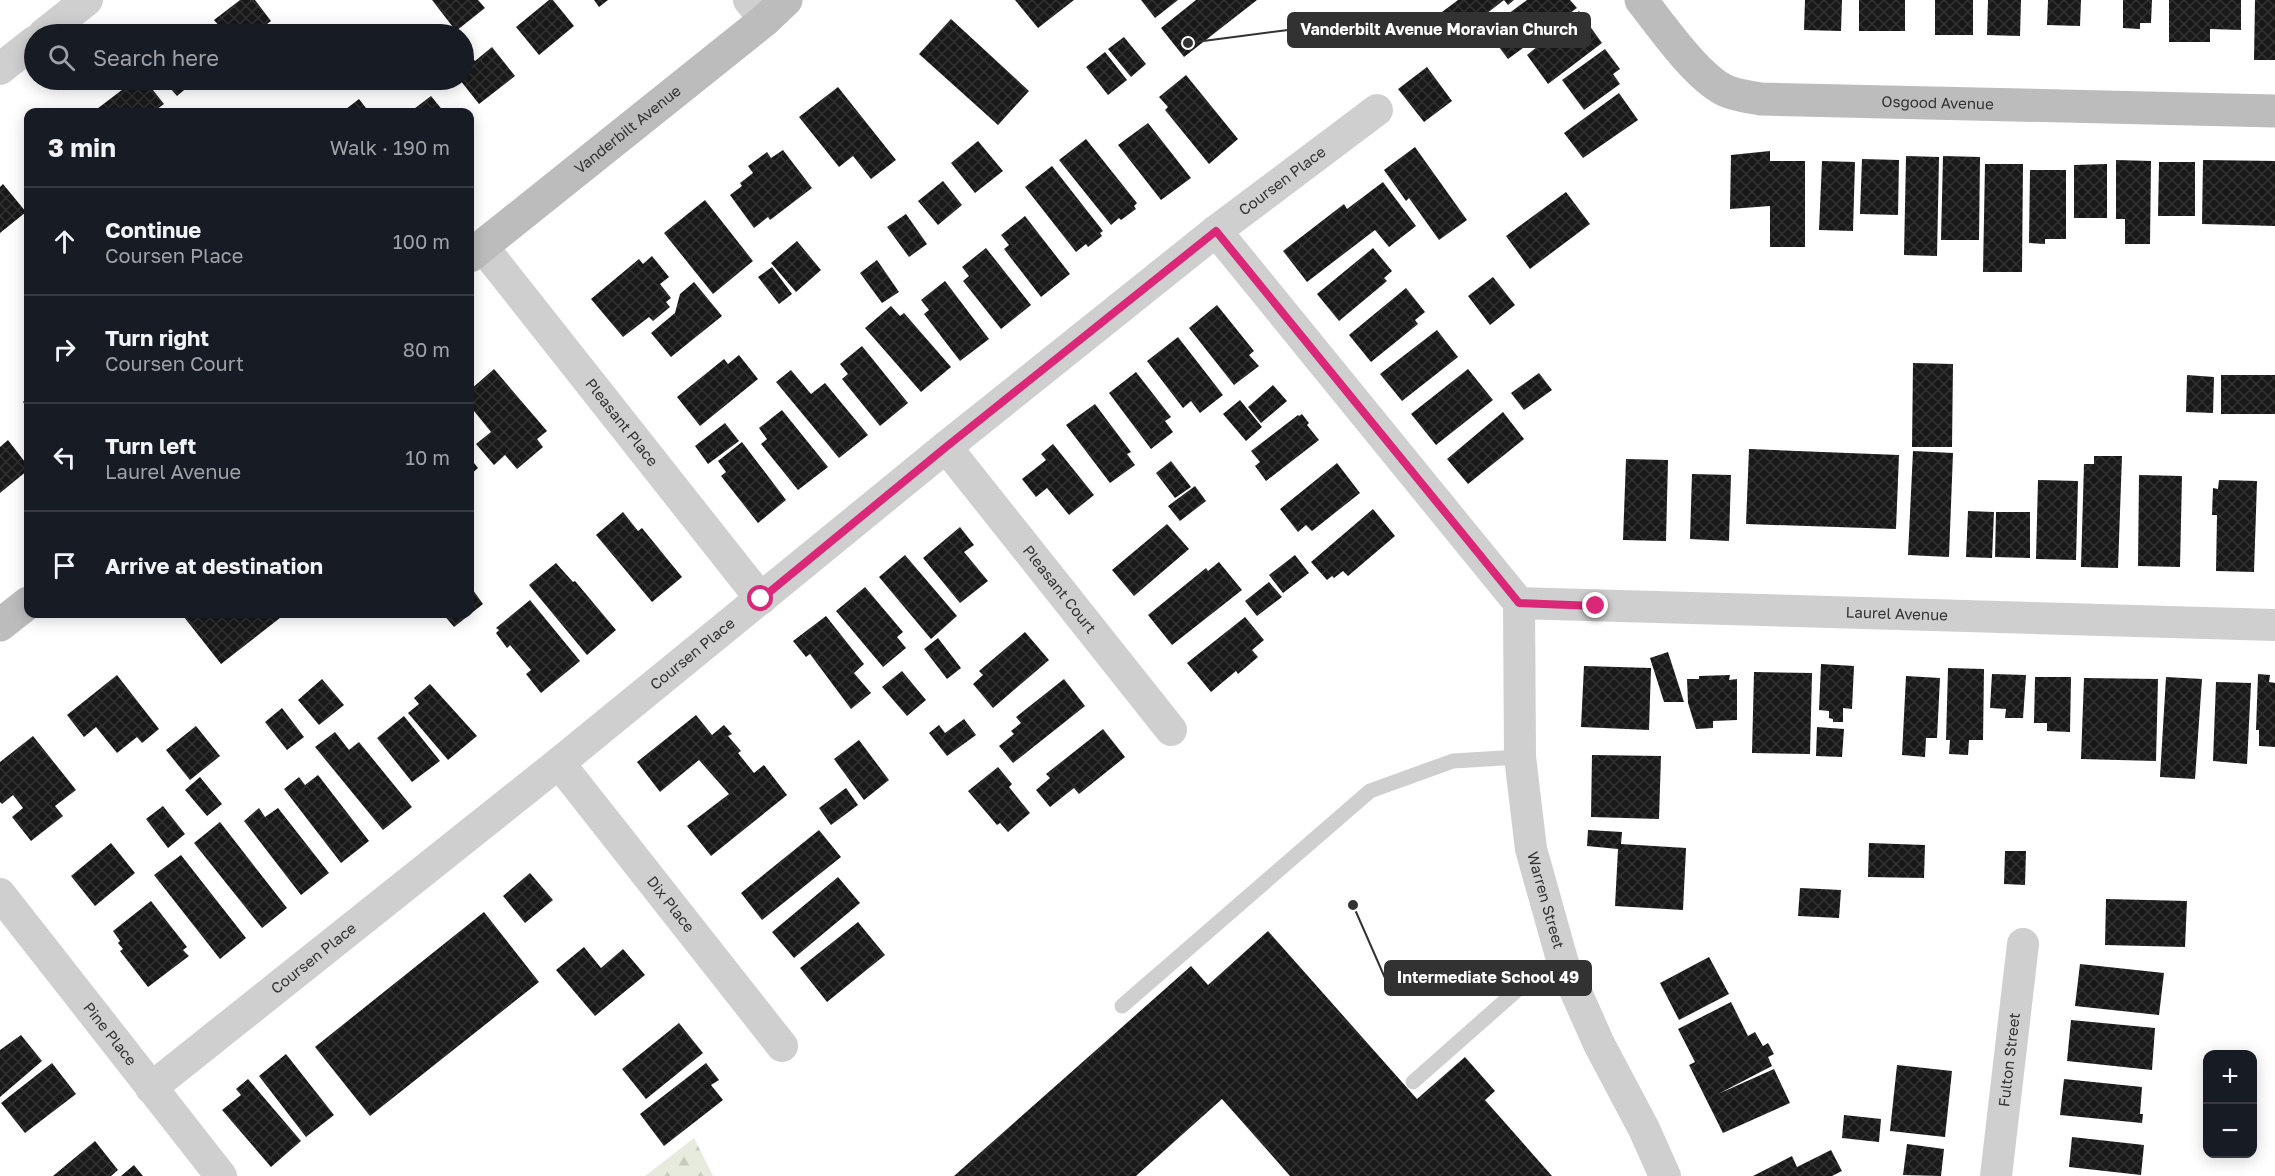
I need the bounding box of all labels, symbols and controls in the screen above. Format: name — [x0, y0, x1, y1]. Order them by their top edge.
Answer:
callout: Vanderbilt Avenue Moravian Church — [1288, 13, 1590, 47]
text: Vanderbilt Avenue Moravian Church — [1300, 19, 1578, 39]
search box — [24, 24, 474, 90]
icon: search — [45, 41, 78, 74]
text: Search here — [93, 44, 219, 71]
street label: Vanderbilt Avenue — [570, 81, 684, 177]
street label: Osgood Avenue — [1881, 92, 1994, 112]
text: 3 min — [48, 132, 116, 163]
text: Walk · 190 m — [330, 135, 450, 159]
street label: Coursen Place — [1235, 142, 1329, 219]
text: Continue — [105, 216, 201, 243]
icon: ahead — [48, 225, 81, 258]
text: 100 m — [393, 229, 450, 253]
text: Coursen Place — [105, 243, 243, 267]
text: Turn right — [105, 324, 209, 351]
icon: right — [48, 333, 81, 366]
text: 80 m — [403, 337, 450, 361]
text: Coursen Court — [105, 351, 244, 375]
street label: Pleasant Place — [582, 374, 663, 470]
text: Turn left — [105, 432, 196, 459]
icon: left — [48, 441, 81, 474]
text: 10 m — [405, 445, 450, 469]
text: Laurel Avenue — [105, 459, 241, 483]
street label: Pleasant Court — [1020, 541, 1101, 636]
icon: arrive — [48, 549, 81, 582]
text: Arrive at destination — [105, 552, 323, 579]
route start — [747, 585, 773, 611]
route end — [1582, 592, 1608, 618]
street label: Laurel Avenue — [1846, 603, 1949, 623]
street label: Coursen Place — [646, 613, 738, 693]
street label: Warren Street — [1524, 850, 1569, 951]
street label: Dix Place — [644, 872, 699, 936]
street label: Coursen Place — [267, 918, 360, 997]
callout: Intermediate School 49 — [1385, 961, 1591, 995]
text: Intermediate School 49 — [1397, 967, 1579, 987]
street label: Pine Place — [80, 998, 141, 1069]
street label: Fulton Street — [1994, 1011, 2023, 1108]
map controls — [2203, 1050, 2257, 1158]
button: + — [2203, 1050, 2257, 1104]
button: − — [2203, 1104, 2257, 1158]

